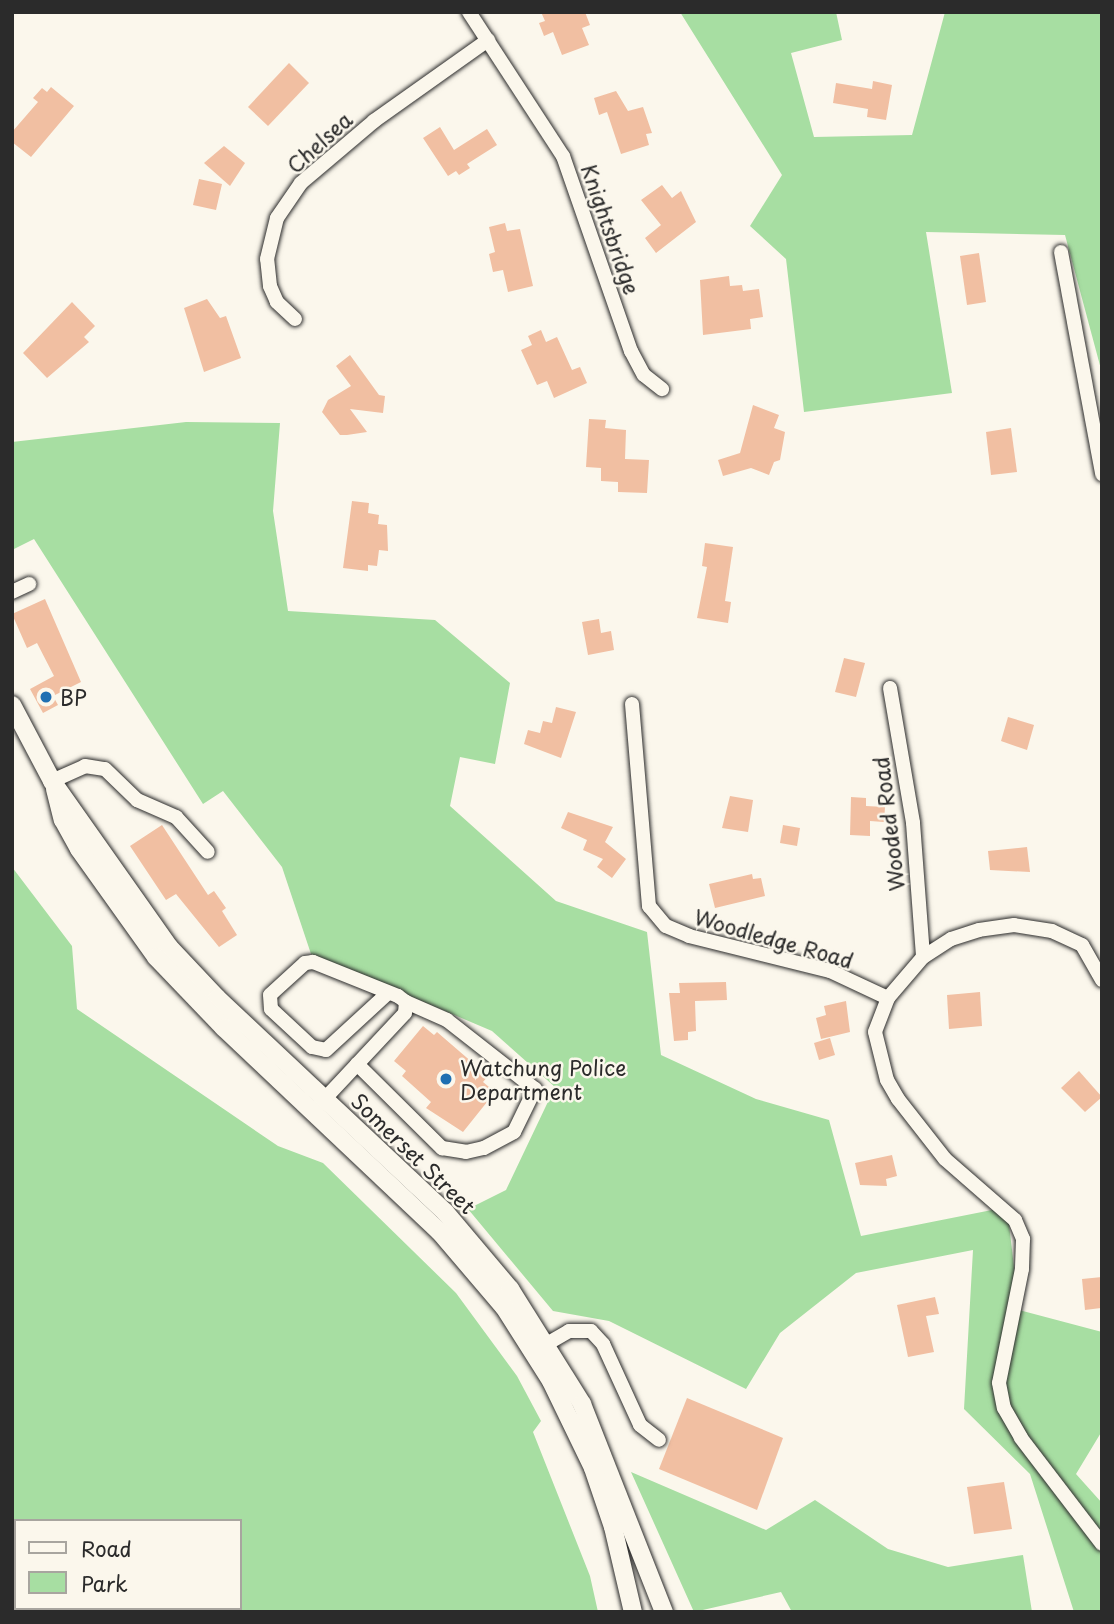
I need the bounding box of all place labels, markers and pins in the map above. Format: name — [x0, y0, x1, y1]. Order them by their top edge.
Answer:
place label: BP — [60, 684, 87, 710]
marker: BP — [38, 689, 54, 705]
place label: Watchung Police Department — [460, 1054, 626, 1104]
marker: Watchung Police Department — [438, 1071, 454, 1087]

